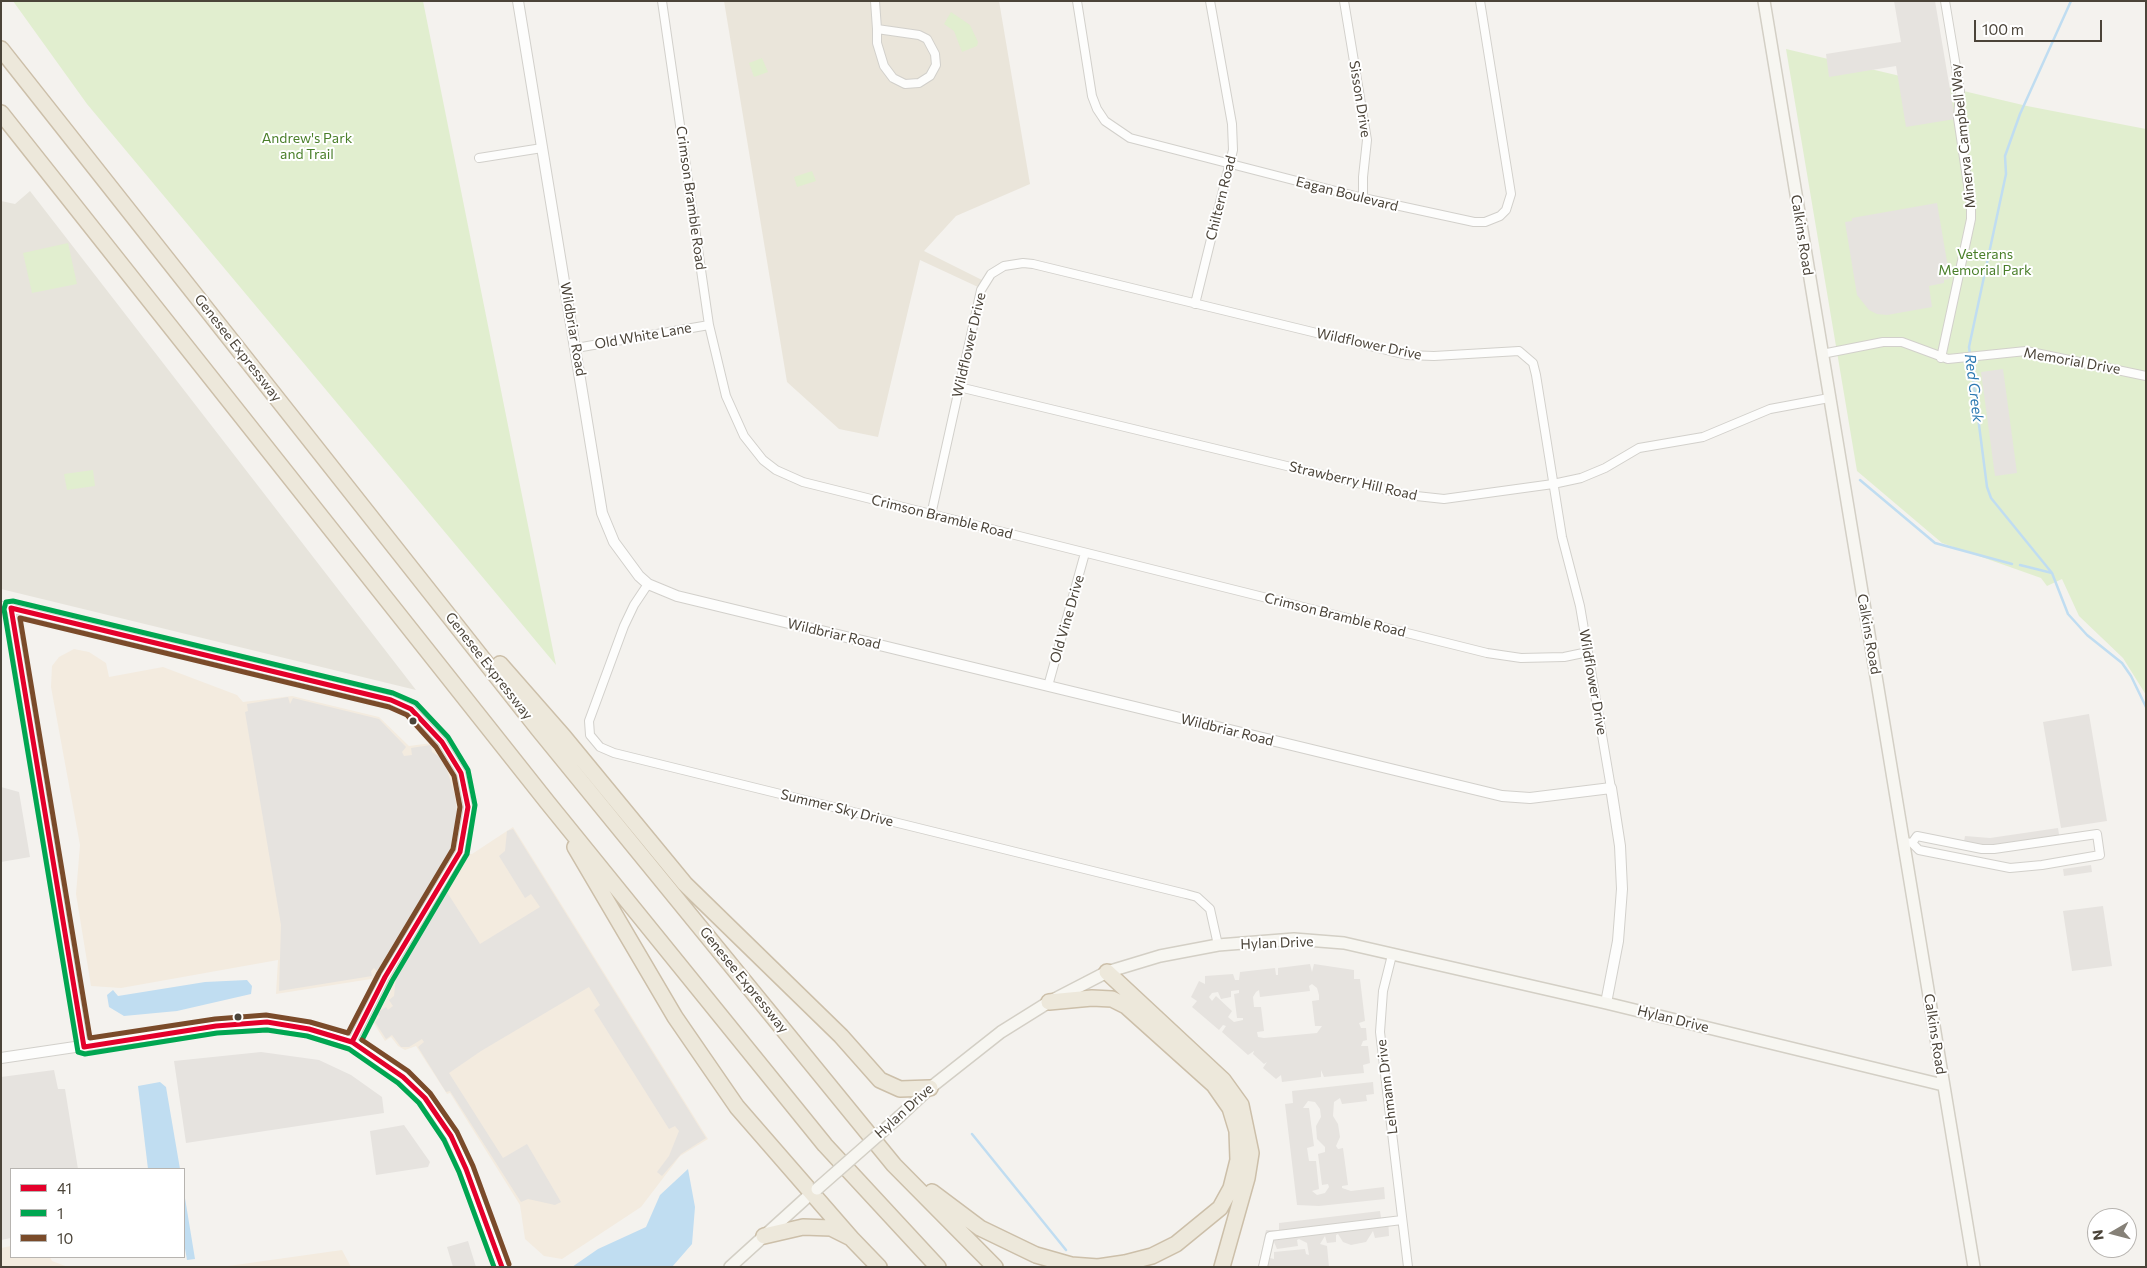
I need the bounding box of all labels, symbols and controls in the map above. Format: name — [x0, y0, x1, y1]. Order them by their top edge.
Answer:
scale bar — [1977, 10, 2104, 42]
text: 100 m — [1982, 20, 2024, 38]
street label: Sisson Drive — [1346, 59, 1374, 139]
street label: Minerva Campbell Way — [1947, 63, 1979, 209]
street label: Crimson Bramble Road — [673, 125, 709, 271]
park label: Andrew's Park and Trail — [262, 130, 352, 162]
street label: Chiltern Road — [1202, 154, 1240, 242]
street label: Eagan Boulevard — [1294, 173, 1400, 215]
street label: Calkins Road — [1787, 193, 1817, 277]
park label: Veterans Memorial Park — [1938, 246, 2032, 278]
street label: Wildbriar Road — [556, 281, 590, 377]
street label: Genesee Expressway — [191, 291, 285, 405]
street label: Wildflower Drive — [949, 291, 989, 399]
street label: Old White Lane — [593, 319, 693, 353]
street label: Wildflower Drive — [1315, 325, 1423, 363]
street label: Memorial Drive — [2022, 344, 2122, 378]
water label: Red Creek — [1961, 353, 1987, 423]
street label: Strawberry Hill Road — [1287, 458, 1419, 504]
street label: Crimson Bramble Road — [870, 491, 1014, 543]
street label: Old Vine Drive — [1046, 573, 1088, 665]
street label: Crimson Bramble Road — [1263, 589, 1407, 641]
street label: Calkins Road — [1854, 592, 1884, 676]
street label: Genesee Expressway — [442, 609, 536, 723]
street label: Wildbriar Road — [786, 615, 882, 653]
street label: Wildflower Drive — [1575, 628, 1611, 736]
street label: Wildbriar Road — [1179, 710, 1275, 750]
unlabelled marker — [408, 716, 418, 726]
street label: Summer Sky Drive — [779, 786, 895, 830]
street label: Genesee Expressway — [696, 924, 792, 1036]
street label: Hylan Drive — [1240, 933, 1314, 953]
street label: Calkins Road — [1920, 992, 1950, 1076]
street label: Hylan Drive — [1635, 1002, 1711, 1036]
unlabelled marker — [233, 1012, 243, 1022]
street label: Lehmann Drive — [1373, 1039, 1401, 1135]
street label: Hylan Drive — [871, 1080, 937, 1142]
legend — [10, 1168, 185, 1258]
text: 41 — [57, 1179, 72, 1197]
text: 1 — [57, 1204, 63, 1222]
north arrow — [2087, 1208, 2137, 1258]
text: 10 — [57, 1229, 73, 1247]
text: N — [2088, 1229, 2107, 1241]

